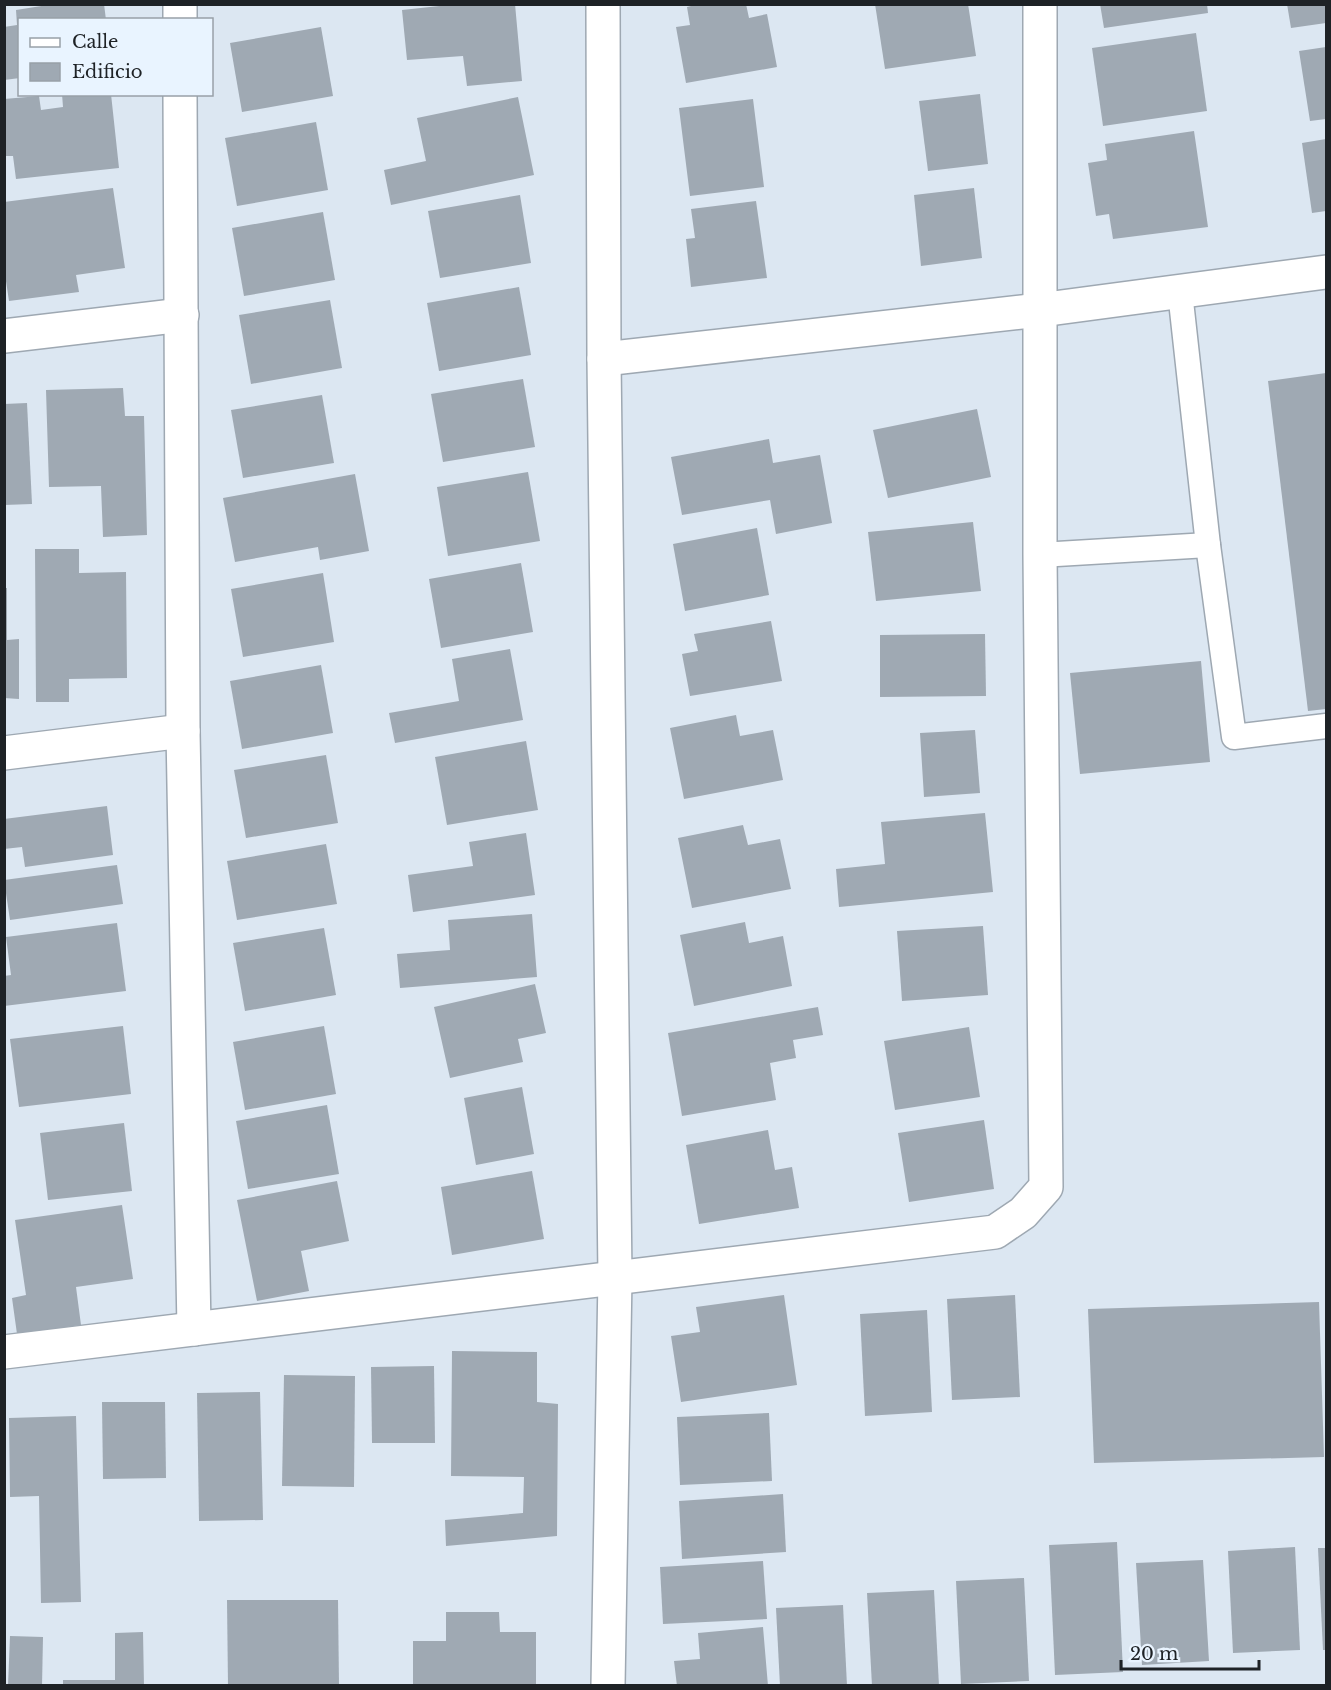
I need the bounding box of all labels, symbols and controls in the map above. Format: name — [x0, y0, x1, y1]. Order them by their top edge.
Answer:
legend — [18, 18, 213, 96]
text: Calle — [72, 31, 118, 53]
text: Edificio — [72, 61, 143, 83]
scale bar — [1121, 1633, 1259, 1671]
text: 20 m — [1130, 1643, 1178, 1665]

